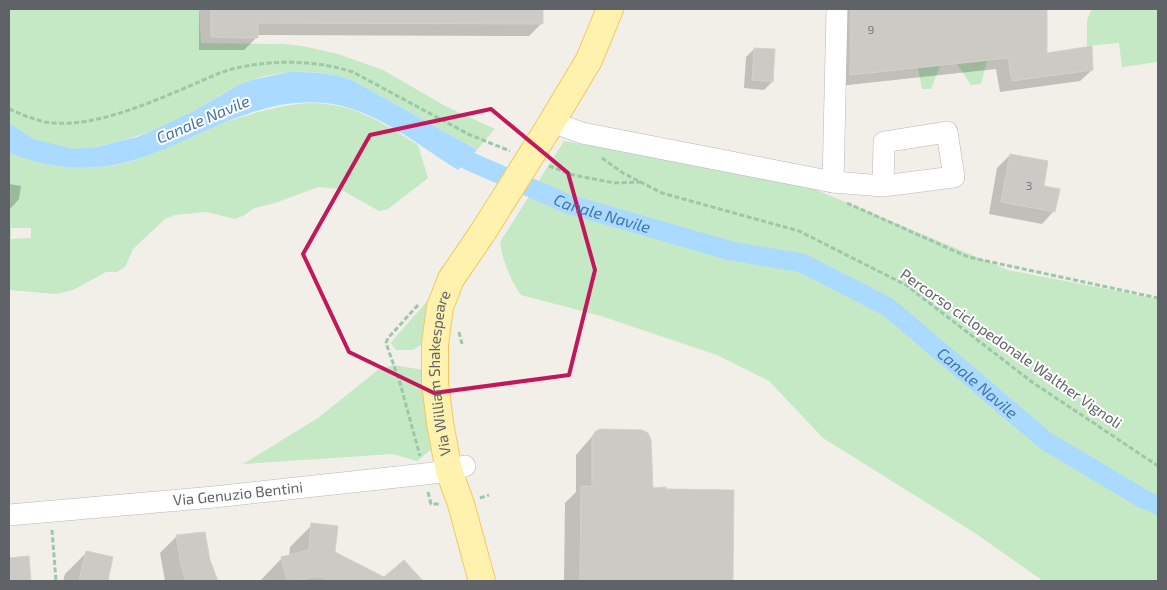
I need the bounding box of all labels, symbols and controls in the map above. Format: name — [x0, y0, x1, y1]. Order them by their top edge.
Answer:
house number: 9 — [868, 22, 875, 36]
water label: Canale Navile — [153, 90, 253, 147]
house number: 3 — [1026, 178, 1032, 192]
water label: Canale Navile — [551, 189, 653, 236]
street label: Percorso ciclopedonale Walther Vignoli — [897, 264, 1126, 432]
street label: Via William Shakespeare — [425, 287, 454, 458]
water label: Canale Navile — [934, 343, 1022, 422]
street label: Via Genuzio Bentini — [172, 477, 304, 509]

